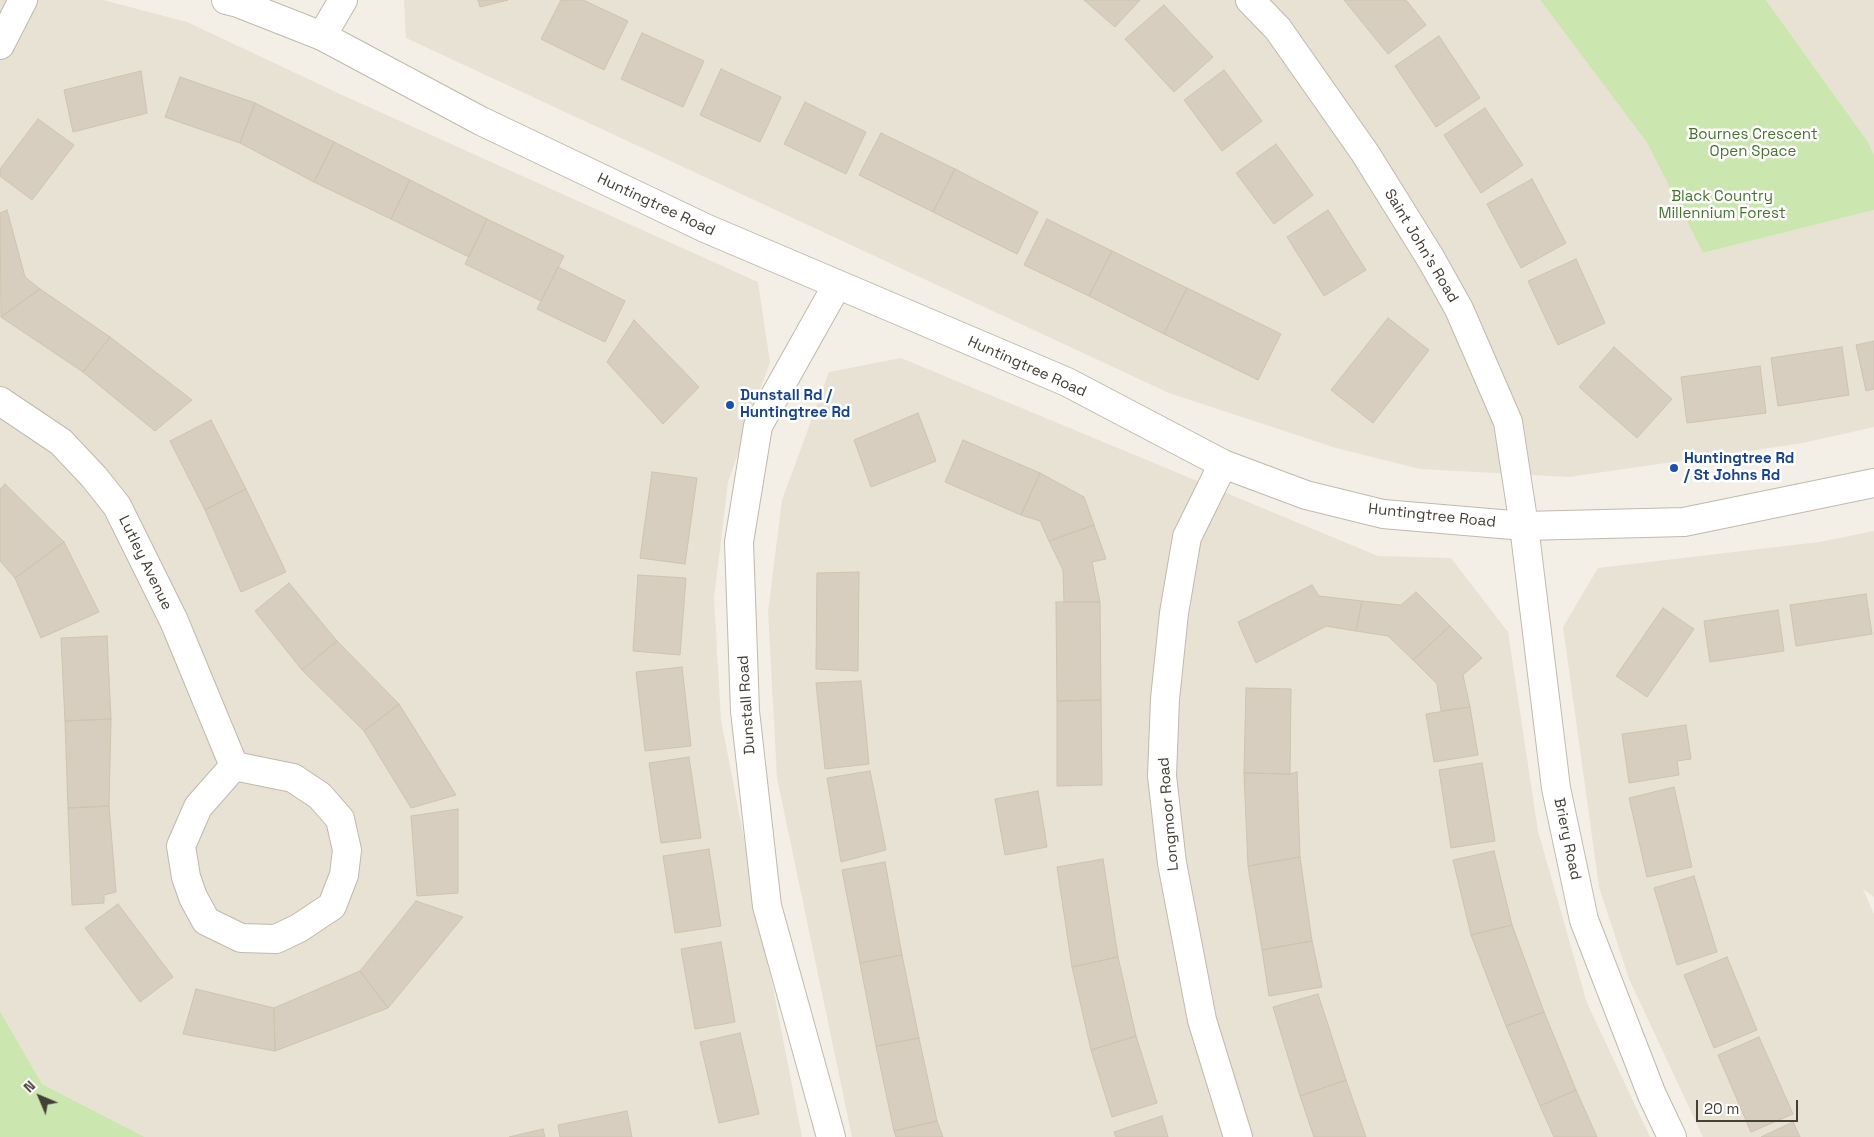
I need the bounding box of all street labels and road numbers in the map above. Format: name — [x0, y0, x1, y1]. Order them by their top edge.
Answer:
street label: Huntingtree Road — [594, 170, 718, 240]
street label: Saint John's Road — [1380, 186, 1462, 306]
street label: Huntingtree Road — [965, 333, 1089, 401]
street label: Huntingtree Road — [1367, 500, 1497, 532]
street label: Lutley Avenue — [114, 513, 176, 613]
street label: Dunstall Road — [735, 655, 759, 755]
street label: Longmoor Road — [1155, 756, 1183, 872]
street label: Briery Road — [1550, 796, 1584, 882]

